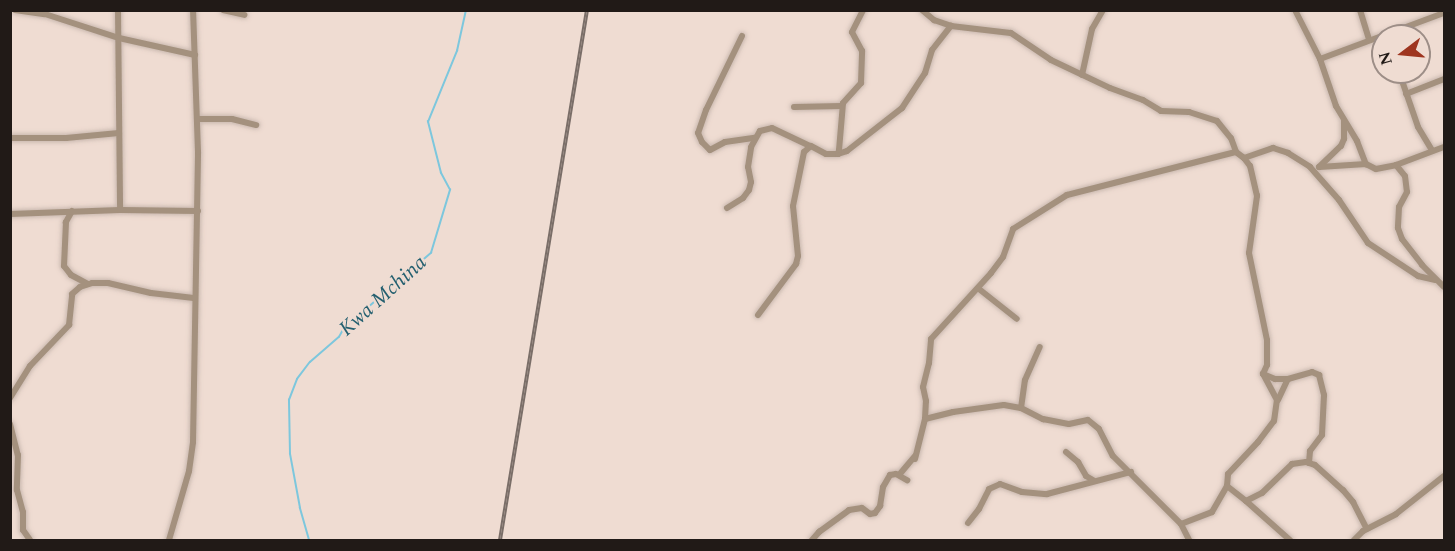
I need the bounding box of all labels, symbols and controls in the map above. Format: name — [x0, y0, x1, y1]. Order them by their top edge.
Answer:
north arrow — [1371, 24, 1431, 84]
text: N — [1372, 49, 1399, 68]
water label: Kwa Mchina — [334, 250, 432, 342]

